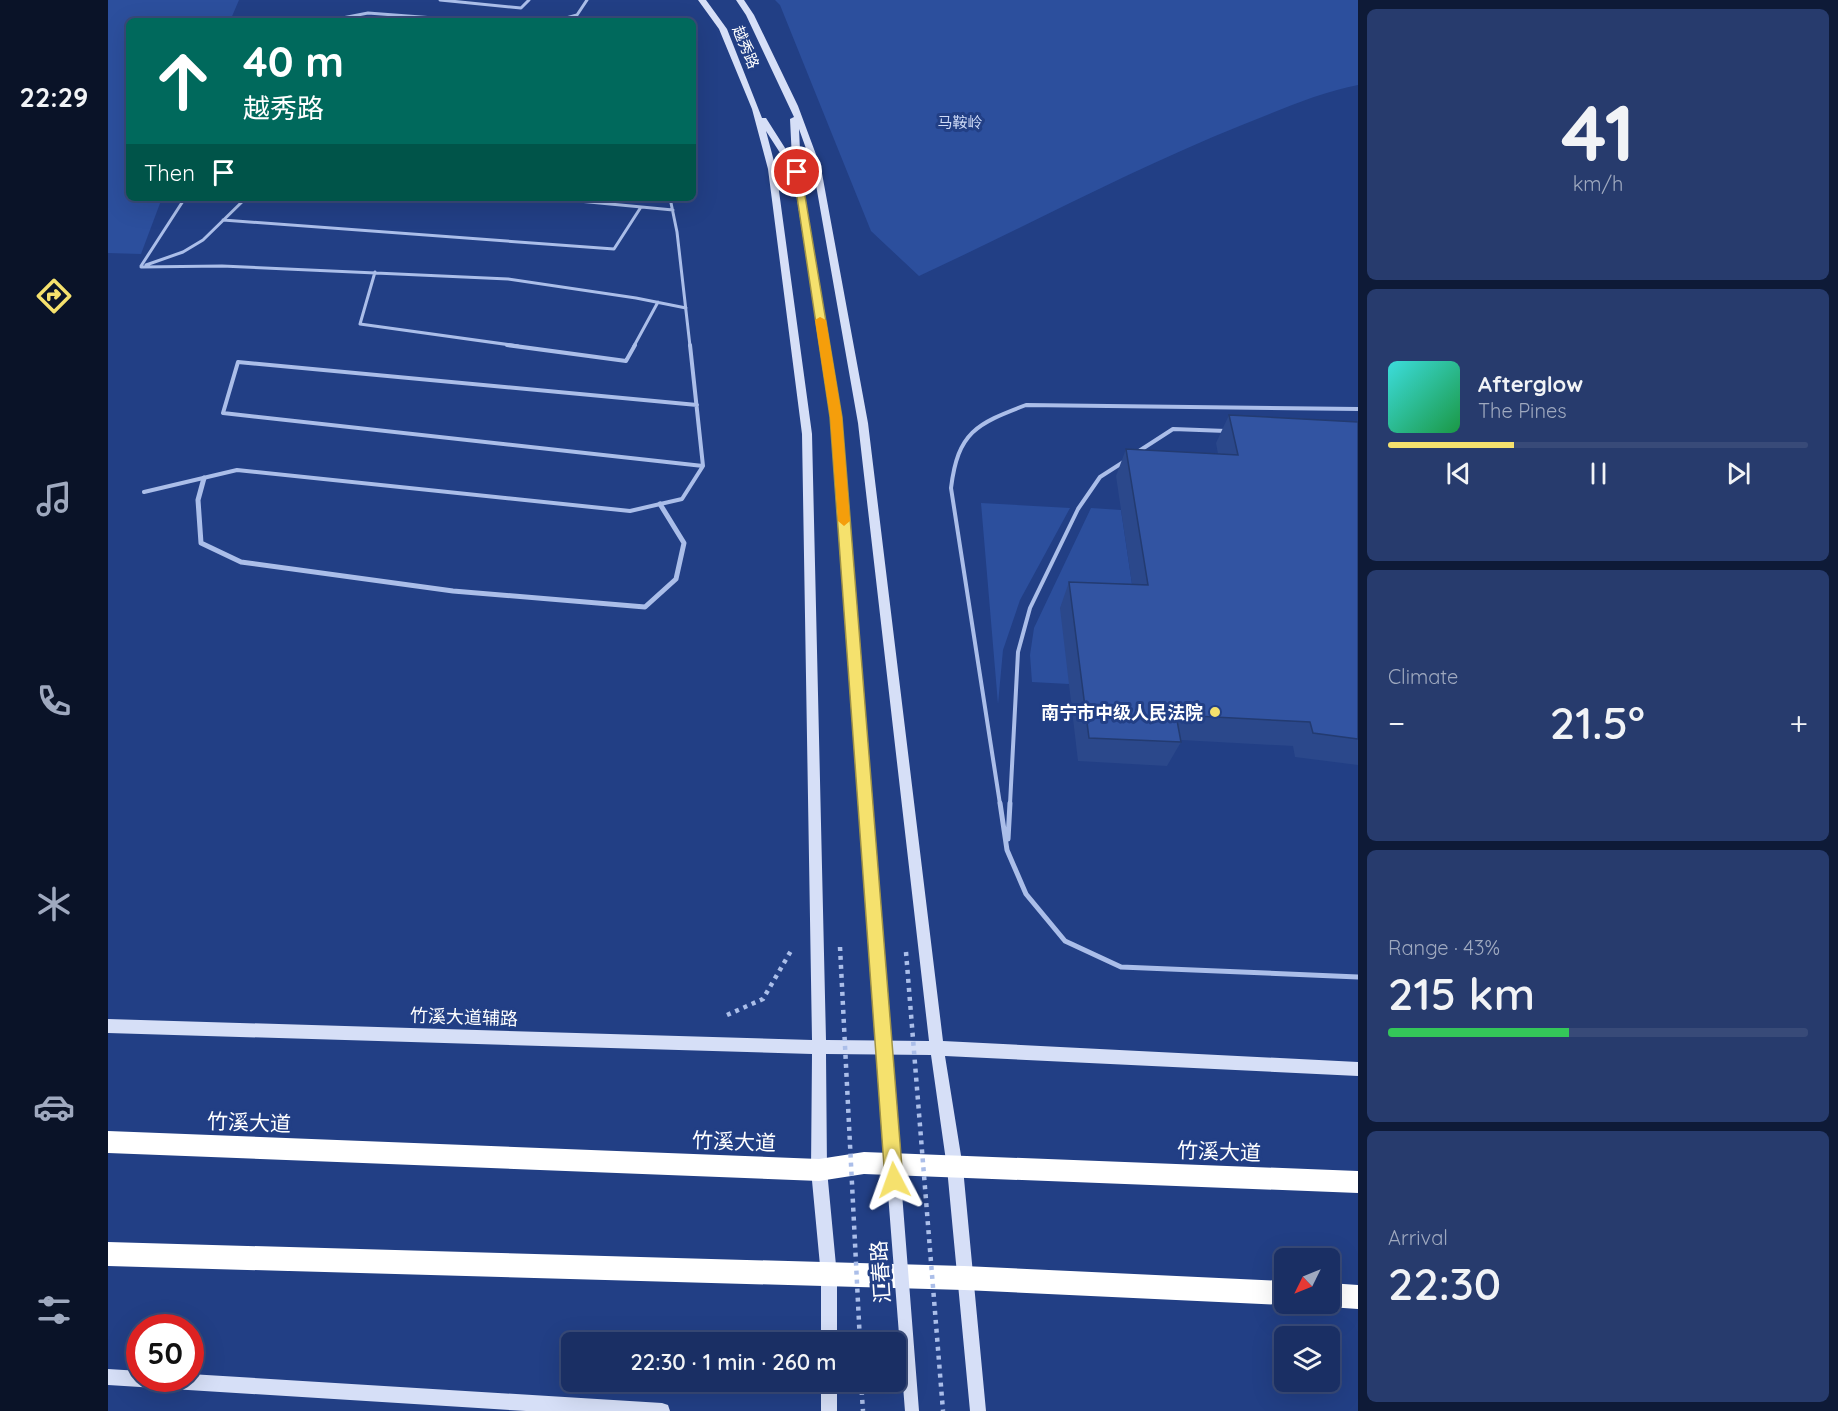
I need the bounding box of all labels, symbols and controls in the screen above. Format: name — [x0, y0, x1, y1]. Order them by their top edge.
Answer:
street label: 越秀路 — [728, 23, 764, 71]
text: 40 m — [243, 35, 344, 88]
icon: ahead — [144, 42, 222, 120]
text: 22:29 — [20, 80, 88, 114]
text: 41 — [1561, 83, 1635, 181]
text: 越秀路 — [243, 91, 324, 125]
park label: 马鞍岭 — [937, 113, 983, 132]
pin — [771, 146, 822, 197]
icon: arrive — [780, 155, 813, 188]
icon: arrive — [207, 156, 240, 189]
text: Then — [144, 159, 195, 187]
text: km/h — [1573, 171, 1623, 196]
icon: directions — [33, 275, 75, 317]
text: Afterglow — [1478, 370, 1583, 398]
text: The Pines — [1478, 398, 1567, 423]
icon: previous — [1442, 457, 1475, 490]
icon: pause — [1582, 457, 1615, 490]
icon: next — [1722, 457, 1755, 490]
icon: music — [33, 478, 75, 520]
text: Climate — [1388, 664, 1458, 689]
icon: phone — [33, 680, 75, 722]
text: 21.5° — [1550, 694, 1645, 750]
place label: 南宁市中级人民法院 — [1041, 701, 1203, 724]
text: − — [1388, 702, 1405, 743]
text: + — [1789, 702, 1808, 743]
marker: 南宁市中级人民法院 — [1208, 705, 1222, 719]
icon: climate — [33, 883, 75, 925]
text: Range · 43% — [1388, 935, 1500, 960]
text: 215 km — [1388, 965, 1535, 1021]
street label: 竹溪大道辅路 — [410, 1004, 518, 1030]
icon: car — [33, 1086, 75, 1128]
street label: 竹溪大道 — [207, 1108, 291, 1136]
street label: 竹溪大道 — [692, 1127, 776, 1155]
street label: 竹溪大道 — [1177, 1137, 1261, 1165]
position arrow — [862, 1148, 926, 1212]
text: Arrival — [1388, 1225, 1448, 1250]
street label: 汇春路 — [865, 1240, 895, 1304]
north arrow — [1274, 1248, 1340, 1314]
map controls — [1274, 1248, 1340, 1392]
text: 22:30 — [1388, 1255, 1501, 1311]
icon: filters — [33, 1289, 75, 1331]
speed limit sign: 50 — [126, 1314, 204, 1392]
button: layers — [1274, 1326, 1340, 1392]
text: 22:30 · 1 min · 260 m — [630, 1348, 837, 1376]

